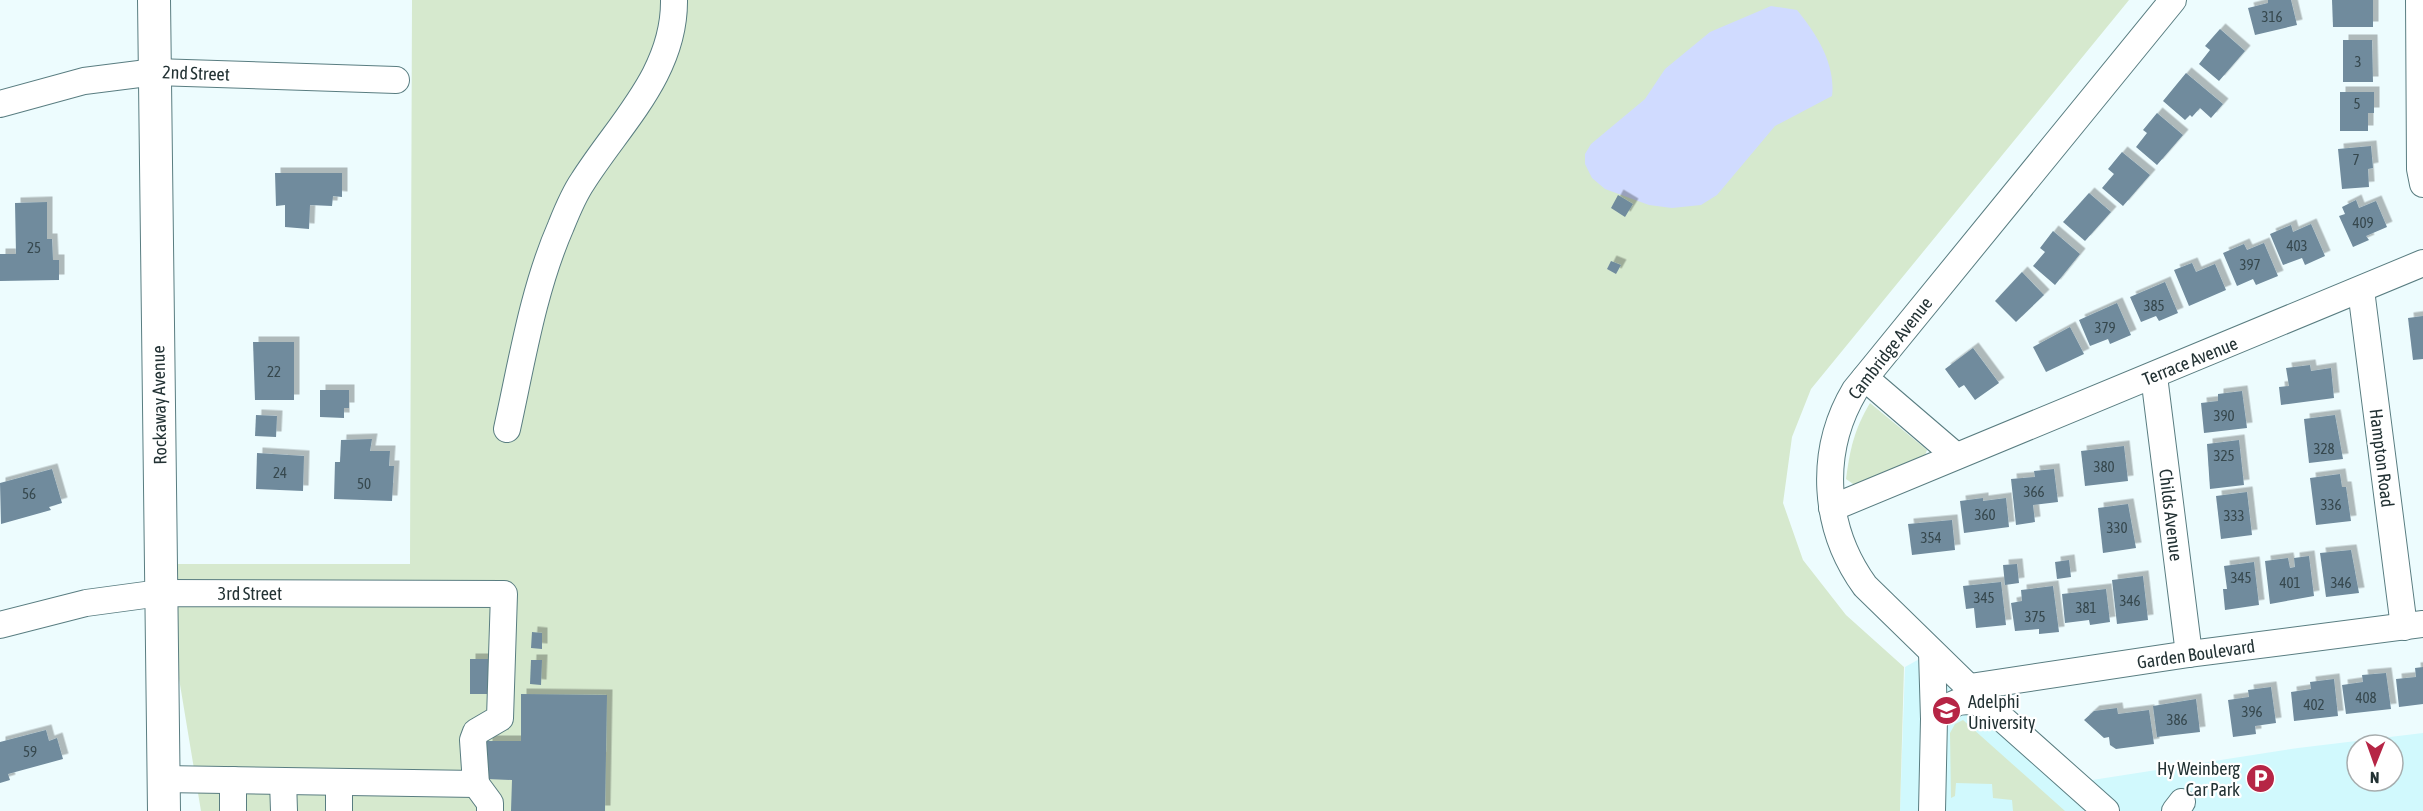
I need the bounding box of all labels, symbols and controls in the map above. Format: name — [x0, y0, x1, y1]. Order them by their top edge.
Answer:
house number: 316 — [2261, 8, 2283, 25]
house number: 3 — [2354, 53, 2362, 70]
street label: 2nd Street — [162, 61, 230, 85]
house number: 5 — [2353, 95, 2361, 112]
house number: 7 — [2352, 151, 2360, 168]
house number: 409 — [2352, 214, 2374, 231]
house number: 403 — [2286, 237, 2308, 254]
house number: 25 — [27, 239, 41, 256]
house number: 397 — [2239, 256, 2261, 273]
street label: Cambridge Avenue — [1844, 293, 1936, 403]
house number: 385 — [2143, 297, 2165, 314]
house number: 379 — [2094, 319, 2116, 336]
street label: Terrace Avenue — [2139, 332, 2241, 390]
street label: Rockaway Avenue — [147, 345, 171, 465]
house number: 22 — [267, 363, 281, 380]
house number: 390 — [2213, 407, 2235, 424]
street label: Hampton Road — [2366, 407, 2398, 509]
house number: 328 — [2313, 440, 2335, 457]
house number: 325 — [2213, 447, 2235, 464]
house number: 380 — [2093, 458, 2115, 475]
house number: 24 — [273, 464, 287, 481]
street label: Childs Avenue — [2155, 468, 2187, 562]
house number: 50 — [357, 475, 371, 492]
house number: 366 — [2023, 483, 2045, 500]
house number: 56 — [22, 485, 36, 502]
house number: 336 — [2320, 496, 2342, 513]
house number: 360 — [1974, 506, 1996, 523]
house number: 333 — [2223, 507, 2245, 524]
house number: 330 — [2106, 519, 2128, 536]
house number: 354 — [1920, 529, 1942, 546]
house number: 345 — [2230, 569, 2252, 586]
house number: 401 — [2279, 574, 2301, 591]
house number: 346 — [2330, 574, 2352, 591]
street label: 3rd Street — [218, 583, 282, 604]
house number: 345 — [1973, 589, 1995, 606]
house number: 346 — [2119, 592, 2141, 609]
house number: 381 — [2075, 599, 2097, 616]
house number: 375 — [2024, 608, 2046, 625]
street label: Garden Boulevard — [2136, 635, 2256, 673]
house number: 408 — [2355, 689, 2377, 706]
place label: Adelphi University — [1968, 691, 2035, 733]
school or university icon: Adelphi University — [1931, 695, 1963, 727]
house number: 402 — [2303, 696, 2325, 713]
house number: 396 — [2241, 703, 2263, 720]
house number: 386 — [2166, 711, 2188, 728]
north arrow — [2345, 733, 2405, 793]
house number: 59 — [23, 743, 37, 760]
place label: Hy Weinberg Car Park — [2157, 758, 2240, 800]
parking icon: Hy Weinberg Car Park — [2245, 762, 2277, 794]
text: N — [2370, 769, 2380, 787]

